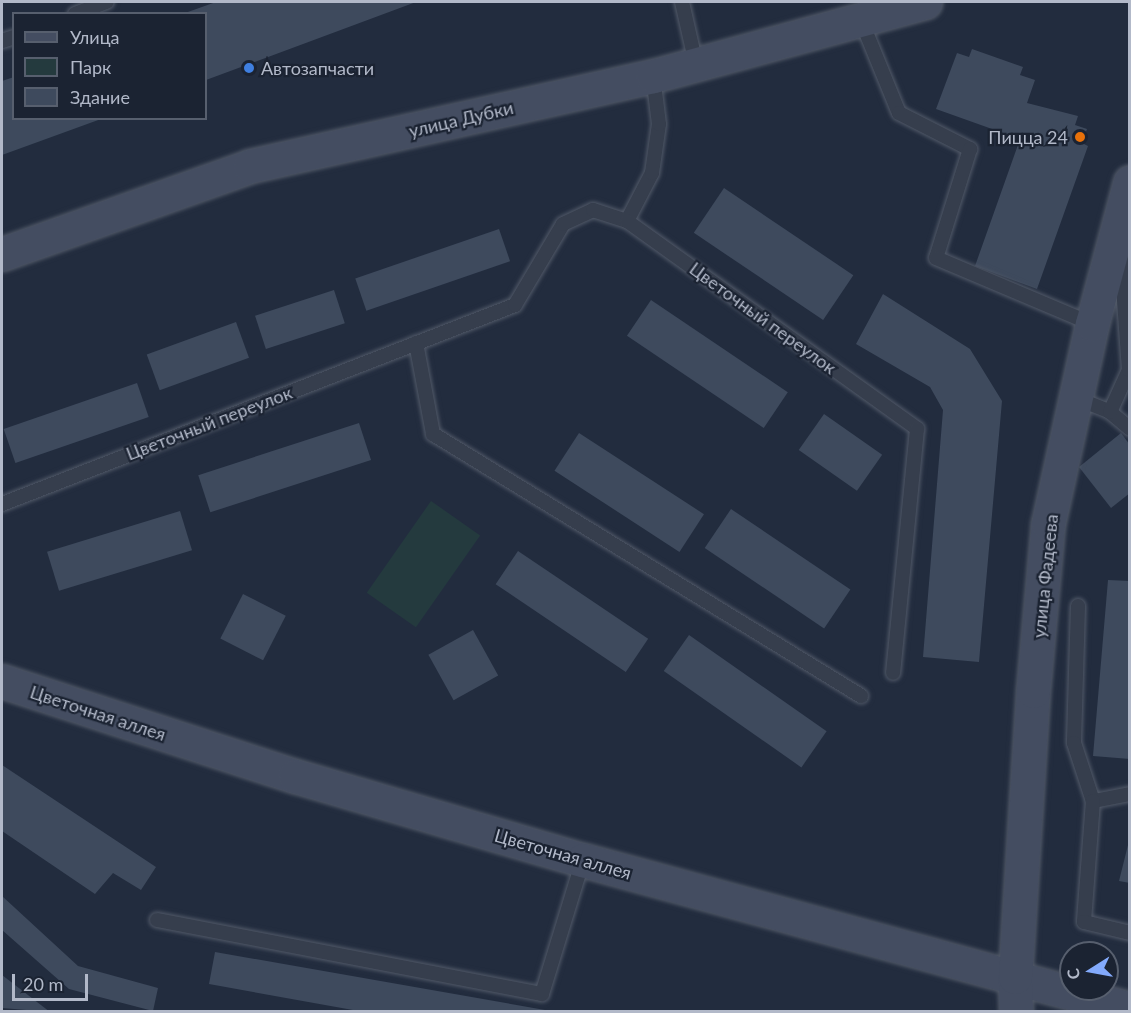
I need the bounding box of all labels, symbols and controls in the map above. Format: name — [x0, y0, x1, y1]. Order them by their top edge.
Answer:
legend — [12, 12, 207, 120]
text: Улица — [70, 26, 120, 48]
text: Парк — [70, 56, 111, 78]
place label: Автозапчасти — [261, 57, 374, 79]
marker: Автозапчасти — [242, 61, 256, 75]
text: Здание — [70, 86, 130, 108]
street label: улица Дубки — [407, 96, 515, 142]
place label: Пицца 24 — [988, 126, 1068, 148]
marker: Пицца 24 — [1073, 130, 1087, 144]
street label: Цветочный переулок — [685, 258, 841, 378]
street label: Цветочный переулок — [123, 381, 295, 465]
street label: улица Фадеева — [1028, 513, 1062, 639]
street label: Цветочная аллея — [27, 681, 169, 745]
street label: Цветочная аллея — [492, 824, 634, 884]
north arrow — [1059, 941, 1119, 1001]
scale bar — [15, 962, 92, 1000]
text: С — [1062, 967, 1083, 981]
text: 20 m — [23, 973, 63, 995]

